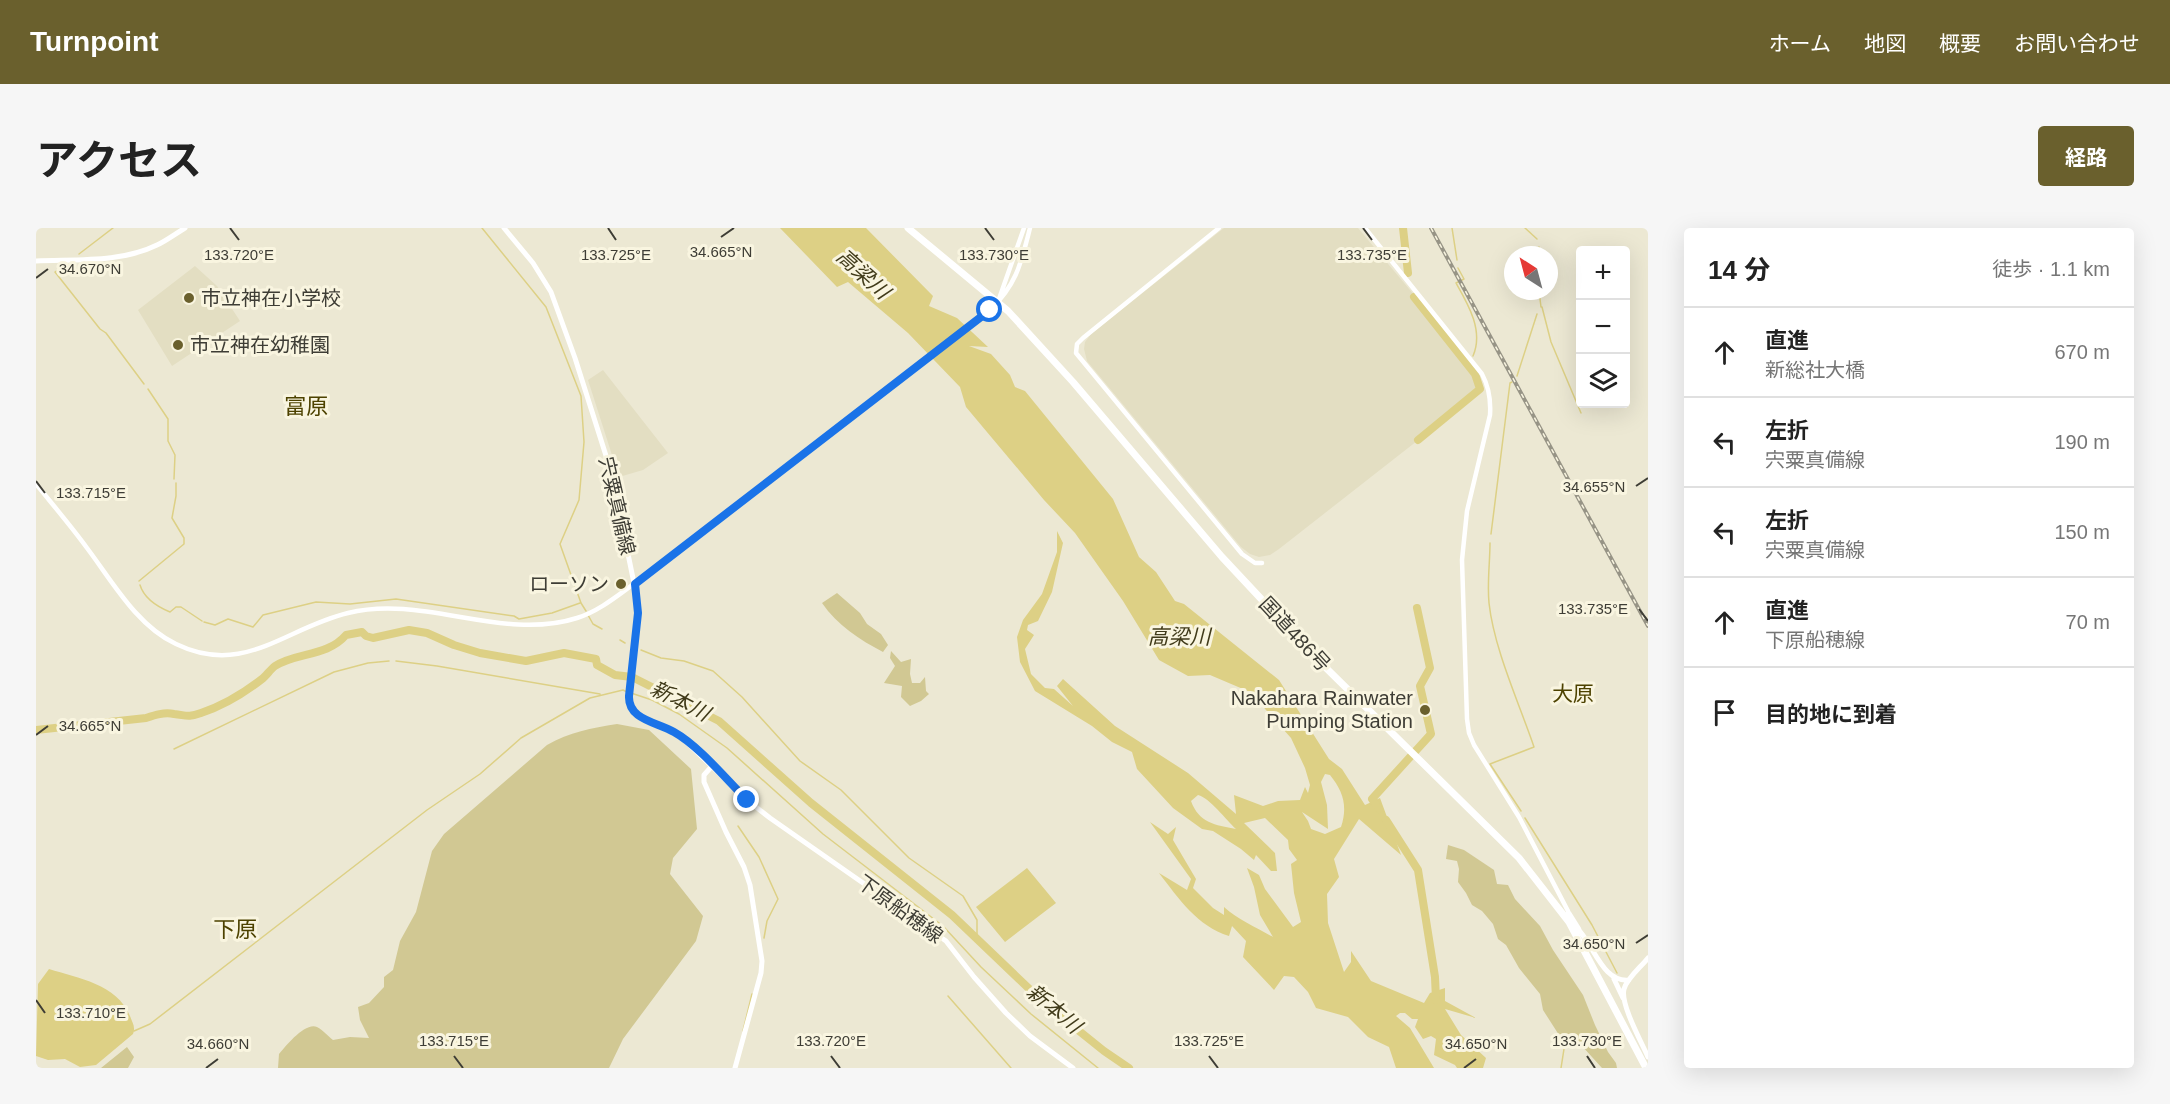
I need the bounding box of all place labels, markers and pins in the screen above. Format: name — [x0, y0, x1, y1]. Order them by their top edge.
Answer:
place label: 市立神在小学校 — [201, 287, 341, 309]
marker: 市立神在小学校 — [182, 291, 196, 305]
place label: 市立神在幼稚園 — [190, 334, 330, 356]
marker: 市立神在幼稚園 — [171, 338, 185, 352]
place label: ローソン — [529, 573, 609, 595]
marker: ローソン — [614, 577, 628, 591]
place label: Nakahara Rainwater Pumping Station — [1231, 687, 1413, 732]
marker: Nakahara Rainwater Pumping Station — [1418, 703, 1432, 717]

